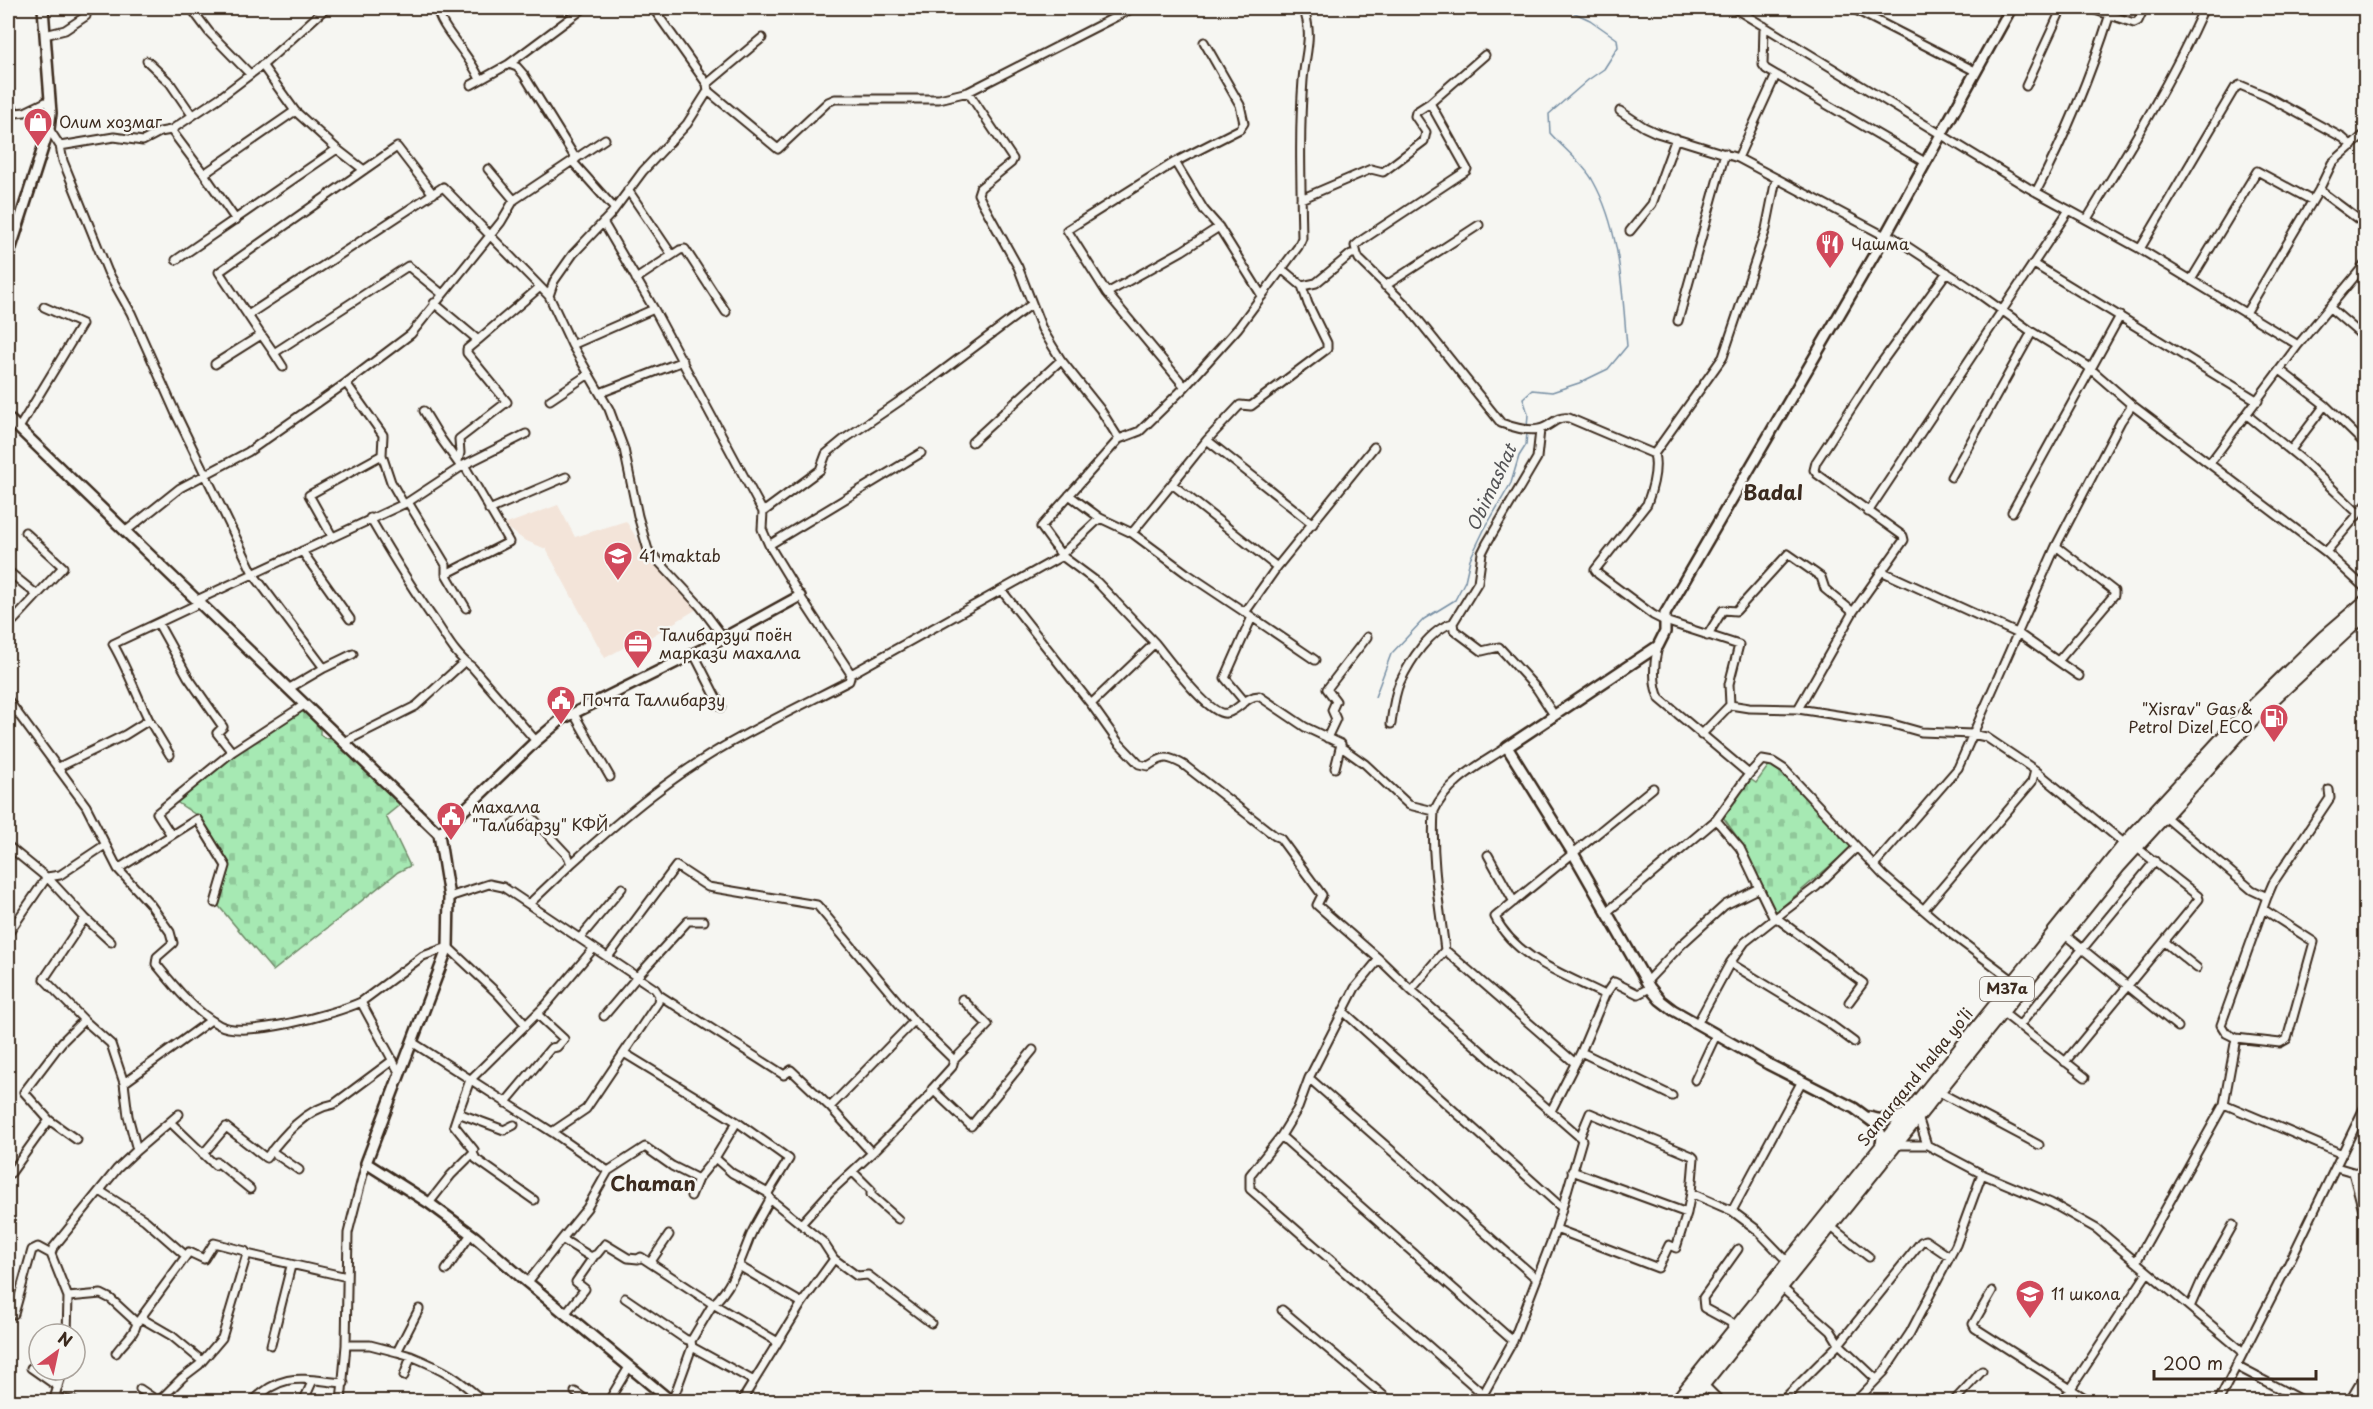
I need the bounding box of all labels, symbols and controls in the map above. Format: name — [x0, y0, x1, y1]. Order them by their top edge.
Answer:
shop icon: Олим хозмаг — [22, 106, 54, 148]
place label: Олим хозмаг — [59, 109, 163, 133]
restaurant icon: Чашма — [1814, 228, 1846, 270]
place label: Чашма — [1851, 231, 1909, 255]
water label: Obimashat — [1459, 438, 1523, 535]
district label: Badal — [1743, 477, 1803, 507]
school or university icon: 41 maktab — [602, 540, 634, 582]
place label: 41 maktab — [639, 543, 721, 567]
place label: Талибарзуи поён маркази махалла — [659, 622, 801, 664]
office icon: Талибарзуи поён маркази махалла — [622, 628, 654, 670]
public building icon: Почта Таллибарзу — [545, 684, 577, 726]
place label: Почта Таллибарзу — [582, 687, 725, 711]
place label: "Xisrav" Gas & Petrol Dizel ECO — [2128, 696, 2253, 738]
fuel station icon: "Xisrav" Gas & Petrol Dizel ECO — [2258, 702, 2290, 744]
place label: махалла "Талибарзу" КФЙ — [472, 794, 608, 836]
public building icon: махалла "Талибарзу" КФЙ — [435, 800, 467, 842]
road number: M37a — [1980, 977, 2034, 1001]
street label: Samarqand halqa yoʻli — [1851, 1002, 1978, 1151]
district label: Chaman — [610, 1168, 696, 1198]
school or university icon: 11 школа — [2014, 1278, 2046, 1320]
place label: 11 школа — [2051, 1281, 2120, 1305]
north arrow — [27, 1322, 87, 1382]
text: N — [54, 1325, 78, 1352]
scale bar — [2154, 1343, 2316, 1381]
text: 200 m — [2163, 1349, 2223, 1376]

